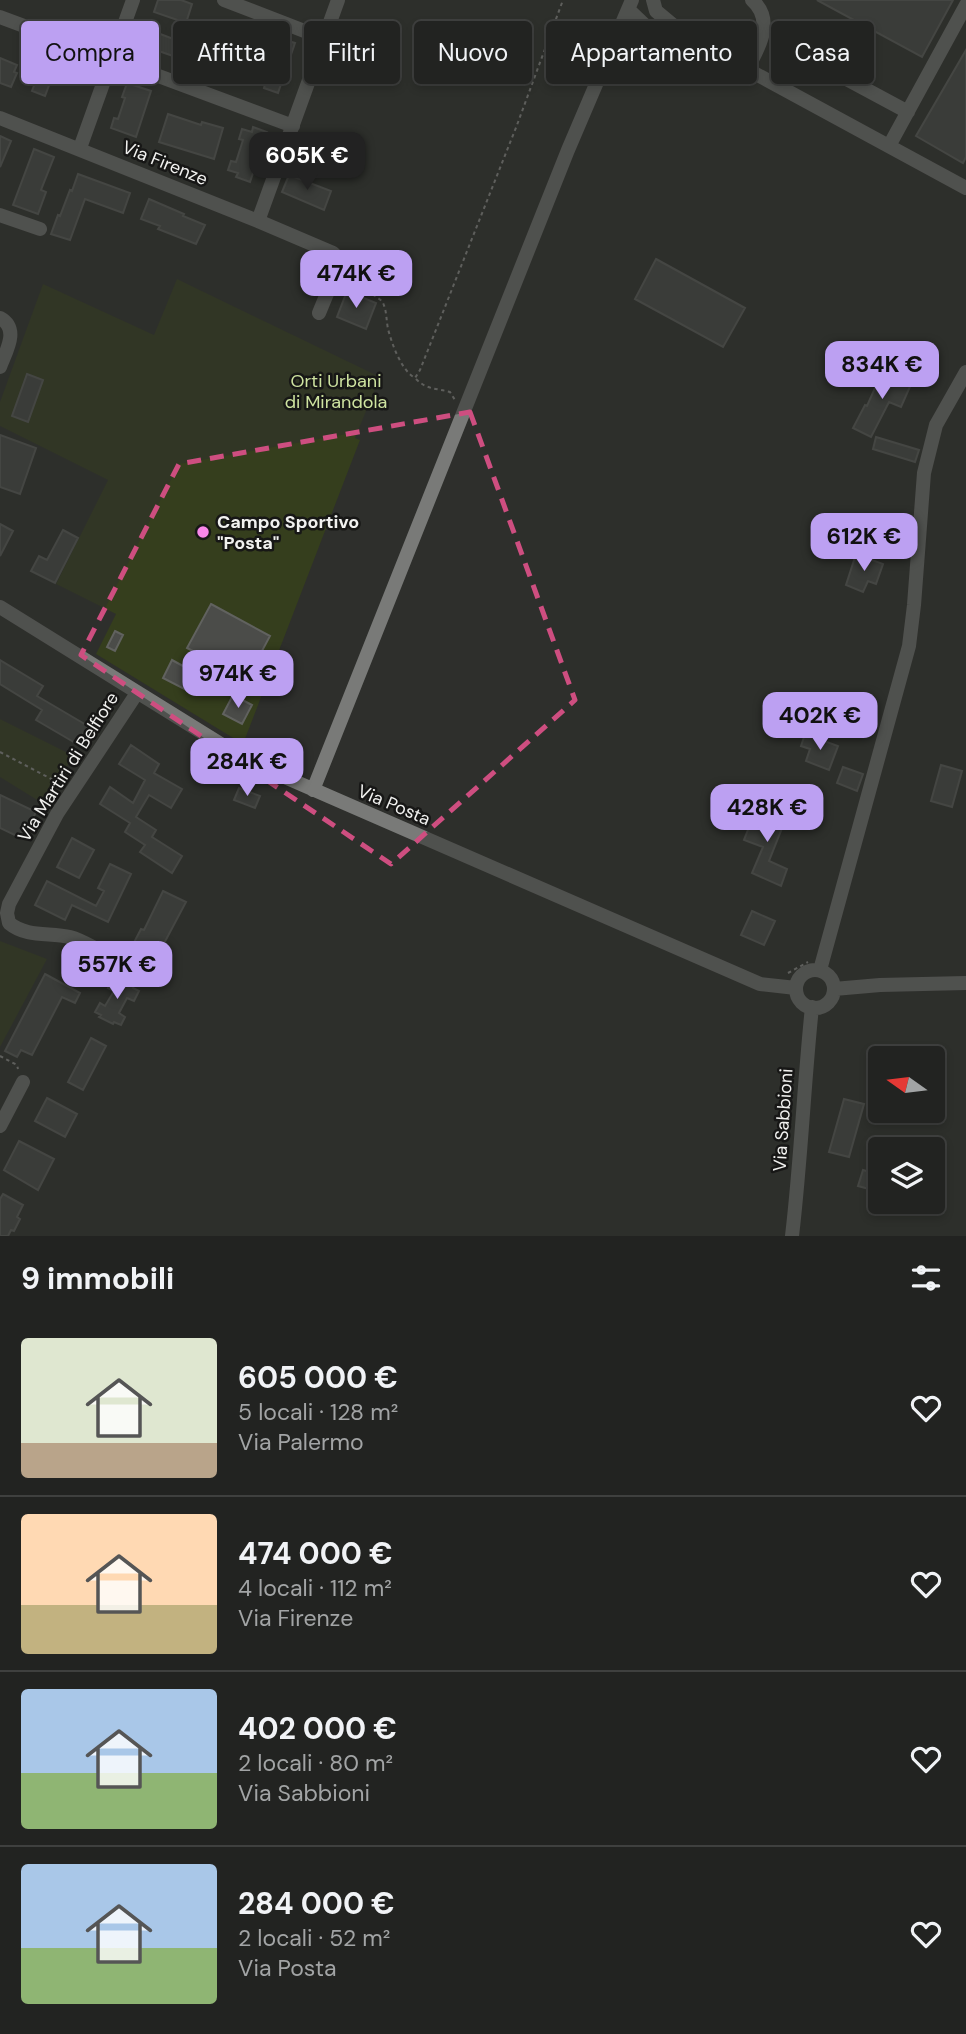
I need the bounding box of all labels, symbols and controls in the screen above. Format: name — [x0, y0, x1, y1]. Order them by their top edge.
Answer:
chip: Compra — [21, 21, 159, 84]
chip: Affitta — [173, 21, 290, 84]
chip: Filtri — [304, 21, 400, 84]
chip: Nuovo — [414, 21, 532, 84]
chip: Appartamento — [546, 21, 757, 84]
chip: Casa — [771, 21, 874, 84]
pin: 605K € — [250, 132, 364, 192]
street label: Via Firenze — [119, 135, 211, 191]
text: 605K € — [265, 140, 349, 170]
pin: 474K € — [299, 250, 413, 310]
text: 474K € — [316, 258, 396, 288]
pin: 834K € — [825, 342, 939, 401]
text: 834K € — [841, 349, 923, 379]
park label: Orti Urbani di Mirandola — [285, 369, 387, 414]
place label: Campo Sportivo "Posta" — [217, 510, 359, 555]
pin: 612K € — [807, 514, 921, 573]
text: 612K € — [827, 521, 901, 551]
marker: Campo Sportivo "Posta" — [195, 524, 211, 540]
pin: 974K € — [181, 650, 295, 710]
text: 974K € — [198, 658, 278, 688]
street label: Via Martiri di Belfiore — [12, 687, 124, 847]
pin: 402K € — [763, 692, 877, 752]
text: 402K € — [779, 700, 861, 730]
pin: 284K € — [190, 738, 304, 798]
text: 284K € — [206, 746, 288, 776]
street label: Via Posta — [354, 779, 434, 831]
pin: 428K € — [710, 784, 824, 844]
text: 428K € — [726, 792, 808, 822]
pin: 557K € — [60, 942, 174, 1001]
text: 557K € — [77, 949, 157, 979]
north arrow — [868, 1046, 945, 1124]
map controls — [868, 1046, 945, 1214]
street label: Via Sabbioni — [767, 1068, 799, 1172]
button: layers — [868, 1137, 945, 1214]
text: 9 immobili — [21, 1259, 174, 1298]
icon: filters — [907, 1259, 945, 1297]
text: 605 000 € — [238, 1358, 398, 1397]
icon: home — [77, 1366, 161, 1450]
icon: heart — [907, 1389, 945, 1427]
text: 5 locali · 128 m² — [238, 1397, 398, 1427]
text: Via Palermo — [238, 1427, 364, 1457]
text: 474 000 € — [238, 1534, 393, 1573]
icon: home — [77, 1542, 161, 1626]
icon: heart — [907, 1565, 945, 1603]
text: 4 locali · 112 m² — [238, 1573, 392, 1603]
text: Via Firenze — [238, 1603, 353, 1633]
text: 402 000 € — [238, 1709, 397, 1748]
icon: home — [77, 1717, 161, 1801]
icon: heart — [907, 1740, 945, 1778]
text: 2 locali · 80 m² — [238, 1748, 393, 1778]
text: Via Sabbioni — [238, 1778, 370, 1808]
text: 284 000 € — [238, 1884, 395, 1923]
icon: home — [77, 1892, 161, 1976]
icon: heart — [907, 1915, 945, 1953]
text: 2 locali · 52 m² — [238, 1923, 390, 1953]
text: Via Posta — [238, 1953, 336, 1983]

